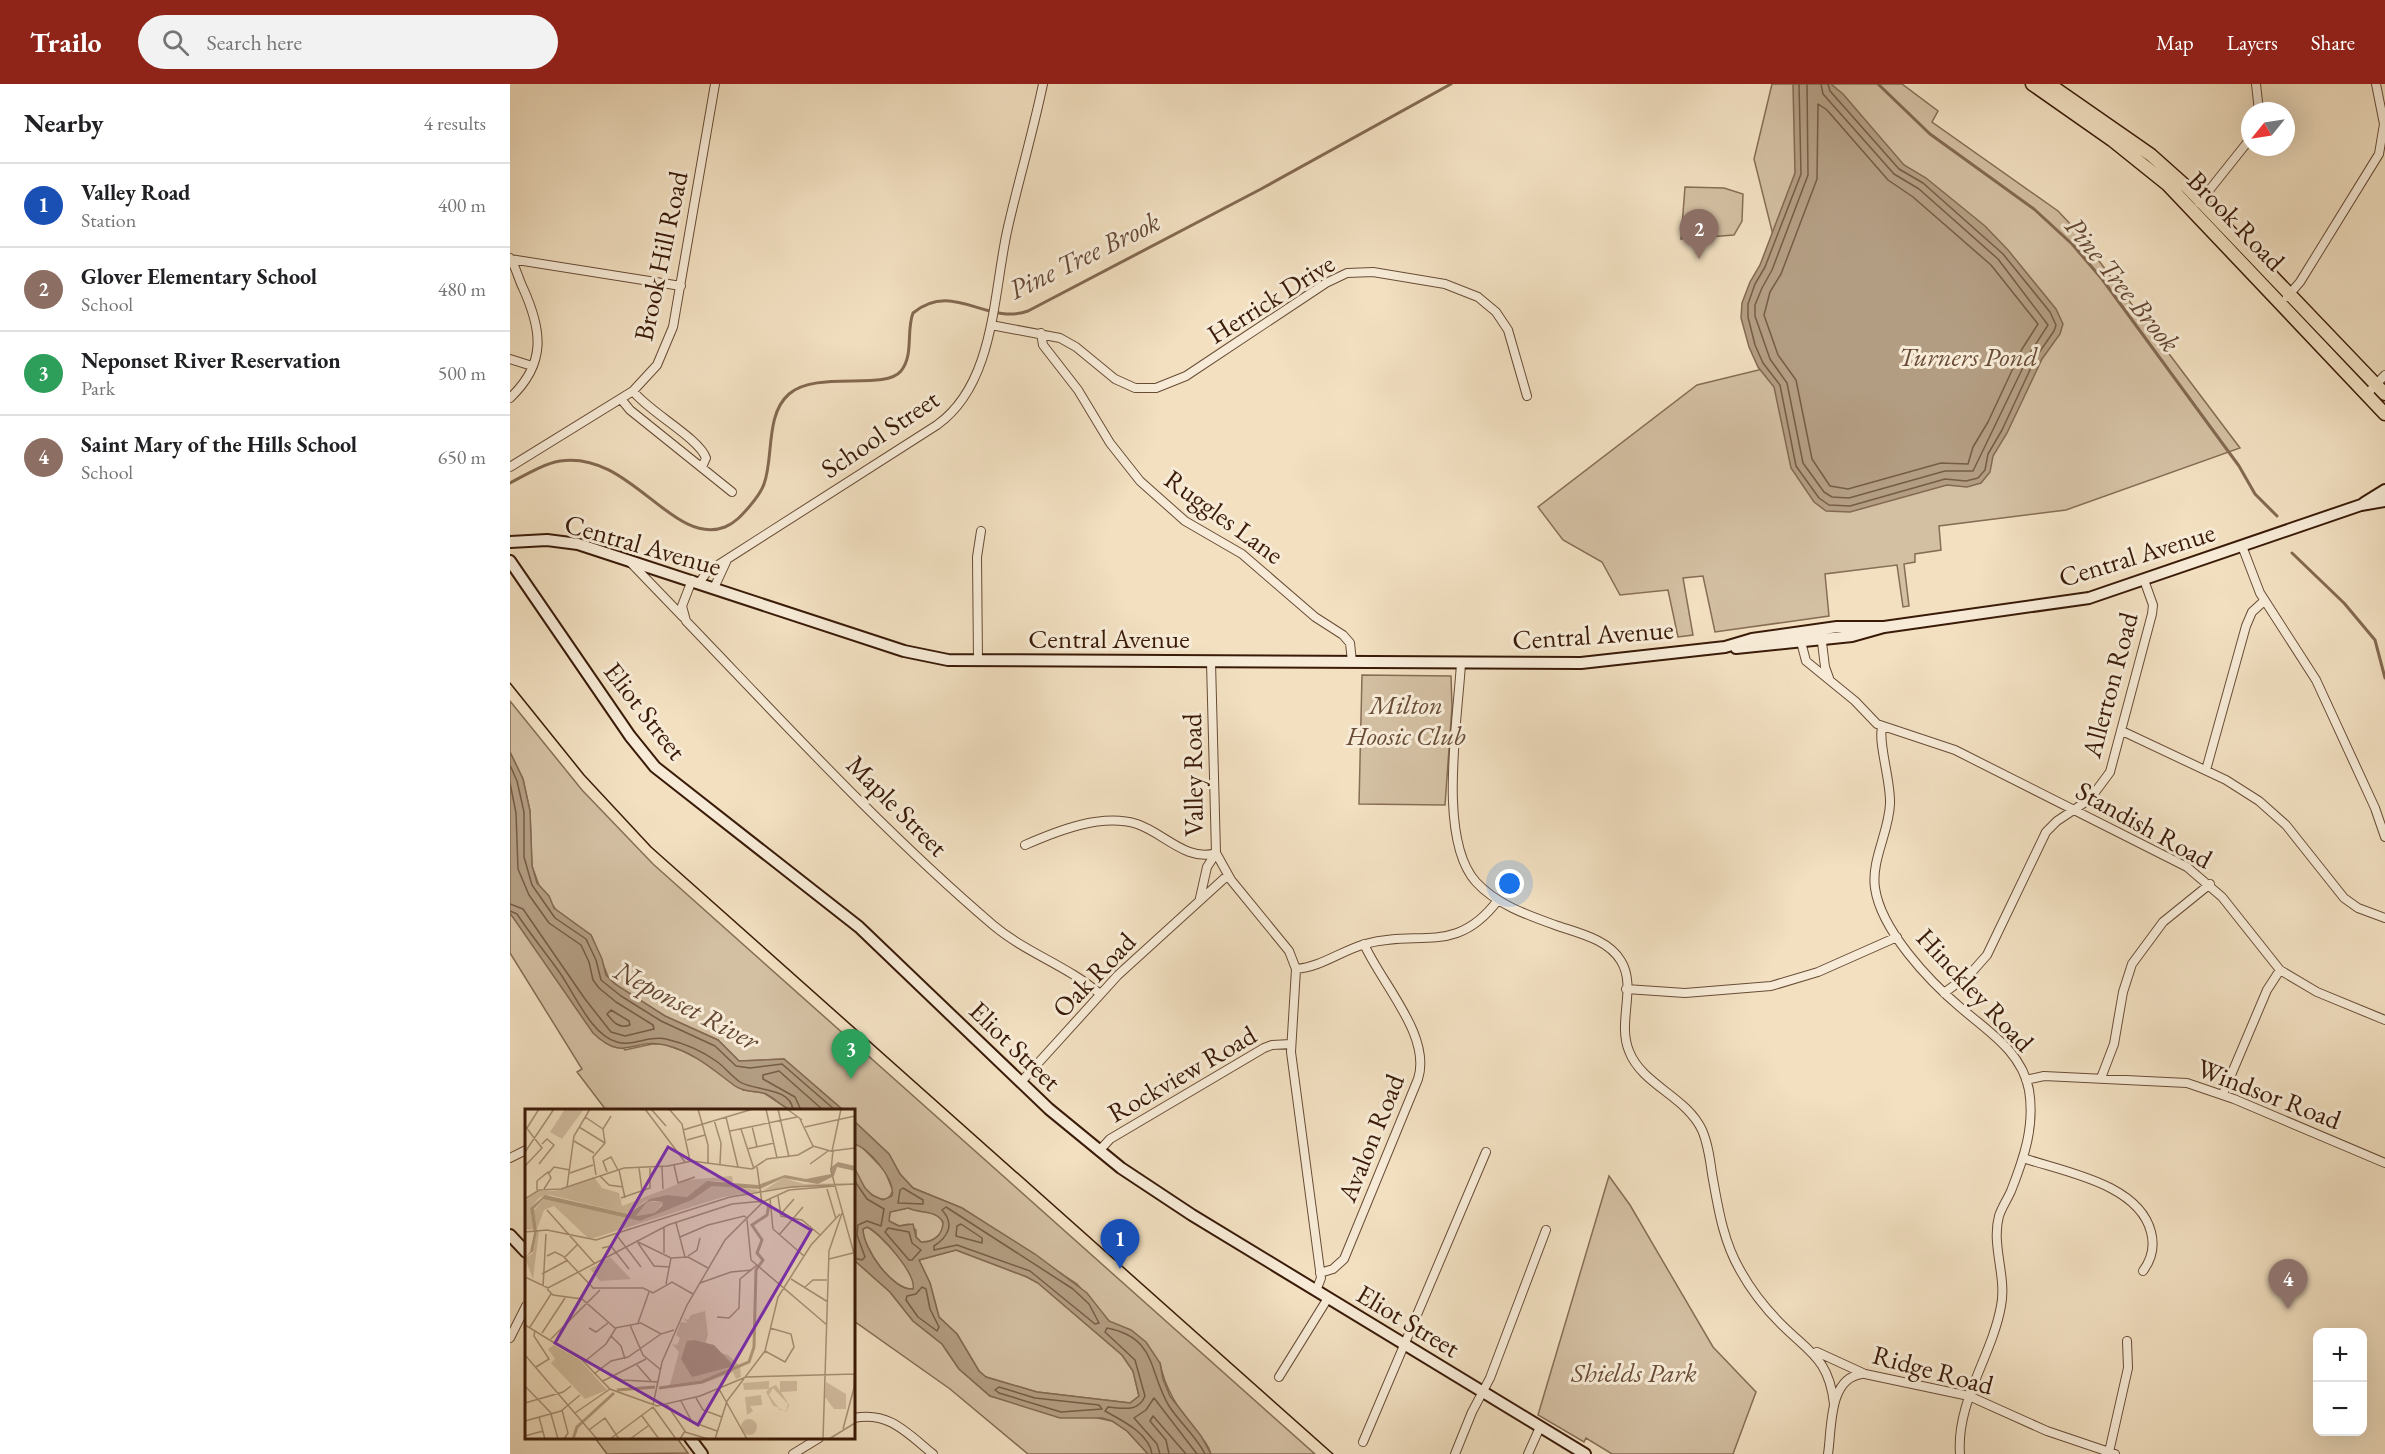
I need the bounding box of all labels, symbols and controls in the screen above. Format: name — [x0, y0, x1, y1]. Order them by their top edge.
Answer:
search box — [138, 15, 558, 69]
text: Trailo — [30, 24, 102, 60]
icon: search — [159, 26, 192, 59]
text: Search here — [207, 28, 302, 57]
text: Map — [2156, 29, 2194, 56]
text: Layers — [2227, 29, 2278, 56]
text: Share — [2311, 29, 2355, 56]
north arrow — [2241, 102, 2295, 156]
text: Nearby — [24, 106, 104, 140]
text: 4 results — [423, 110, 486, 136]
street label: Brook Road — [2180, 163, 2293, 278]
street label: Brook Hill Road — [625, 168, 696, 344]
text: Valley Road — [81, 178, 190, 207]
text: 1 — [38, 192, 49, 218]
text: 400 m — [438, 192, 486, 218]
water label: Pine Tree Brook — [1002, 203, 1166, 307]
text: Station — [81, 207, 136, 233]
water label: Pine Tree Brook — [2057, 209, 2189, 359]
pin: 2 — [1680, 210, 1718, 259]
street label: Herrick Drive — [1200, 246, 1341, 352]
text: Glover Elementary School — [81, 262, 317, 291]
text: 2 — [38, 276, 49, 302]
text: 480 m — [438, 276, 486, 302]
text: School — [81, 291, 133, 317]
park label: Turners Pond — [1898, 339, 2039, 374]
text: Neponset River Reservation — [81, 346, 341, 375]
text: 3 — [38, 360, 49, 386]
text: 500 m — [438, 360, 486, 386]
text: Park — [81, 375, 115, 401]
street label: School Street — [814, 381, 946, 486]
text: Saint Mary of the Hills School — [81, 430, 357, 459]
text: 4 — [38, 444, 49, 470]
text: 650 m — [438, 444, 486, 470]
text: School — [81, 459, 133, 485]
street label: Ruggles Lane — [1158, 461, 1291, 572]
street label: Central Avenue — [561, 505, 726, 584]
street label: Central Avenue — [2054, 514, 2219, 595]
street label: Allerton Road — [2073, 608, 2146, 762]
street label: Central Avenue — [1511, 611, 1675, 658]
street label: Central Avenue — [1028, 621, 1190, 656]
street label: Eliot Street — [596, 655, 695, 767]
park label: Milton Hoosic Club — [1345, 687, 1466, 753]
street label: Valley Road — [1174, 713, 1211, 837]
street label: Maple Street — [839, 747, 956, 864]
street label: Standish Road — [2070, 773, 2219, 877]
your location — [1495, 869, 1524, 898]
street label: Hinckley Road — [1909, 920, 2042, 1059]
street label: Oak Road — [1044, 924, 1143, 1025]
water label: Neponset River — [607, 951, 767, 1059]
street label: Eliot Street — [962, 993, 1069, 1098]
street label: Rockview Road — [1101, 1017, 1263, 1130]
pin: 3 — [832, 1030, 870, 1079]
street label: Windsor Road — [2192, 1050, 2347, 1137]
street label: Avalon Road — [1329, 1068, 1412, 1208]
inset map — [525, 1109, 855, 1439]
pin: 1 — [1100, 1220, 1140, 1269]
pin: 4 — [2268, 1260, 2308, 1309]
street label: Eliot Street — [1350, 1276, 1467, 1365]
map controls — [2313, 1328, 2367, 1436]
button: + — [2313, 1328, 2367, 1382]
street label: Ridge Road — [1869, 1337, 1998, 1403]
park label: Shields Park — [1570, 1355, 1697, 1390]
button: − — [2313, 1382, 2367, 1436]

